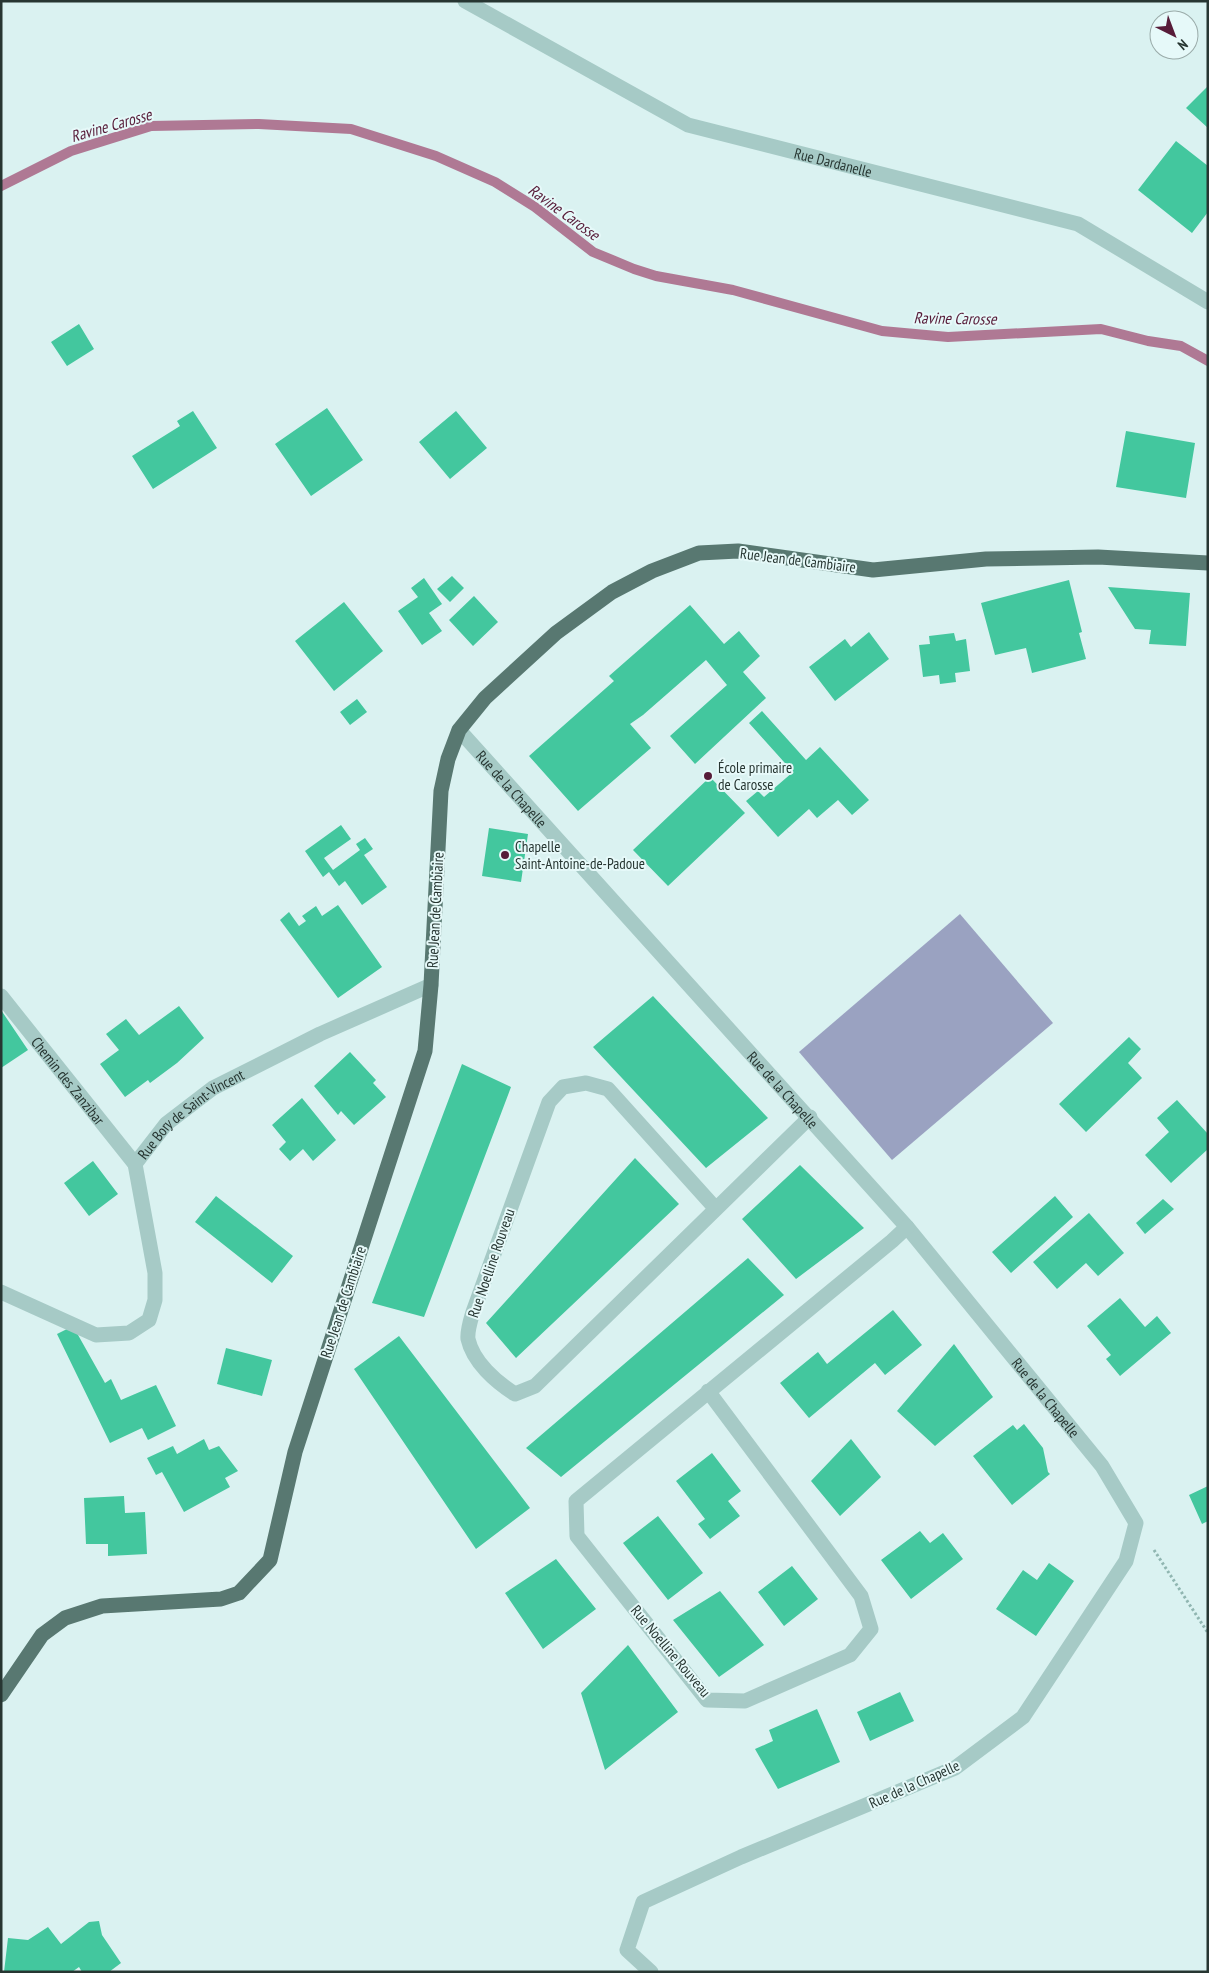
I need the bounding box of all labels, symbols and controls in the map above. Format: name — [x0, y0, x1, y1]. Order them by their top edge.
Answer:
north arrow — [1149, 10, 1199, 60]
text: N — [1174, 35, 1192, 54]
water label: Ravine Carosse — [68, 104, 155, 146]
street label: Rue Dardanelle — [792, 143, 874, 181]
water label: Ravine Carosse — [525, 180, 605, 245]
water label: Ravine Carosse — [913, 307, 998, 329]
street label: Rue Jean de Cambiaire — [739, 543, 857, 577]
street label: Rue de la Chapelle — [472, 746, 551, 831]
place label: École primaire de Carosse — [718, 758, 792, 794]
marker: École primaire de Carosse — [702, 770, 714, 782]
place label: Chapelle Saint-Antoine-de-Padoue — [515, 837, 645, 873]
marker: Chapelle Saint-Antoine-de-Padoue — [499, 849, 511, 861]
street label: Rue Jean de Cambiaire — [422, 851, 448, 969]
street label: Chemin des Zanzibar — [27, 1032, 110, 1129]
street label: Rue de la Chapelle — [743, 1047, 823, 1132]
street label: Rue Bory de Saint-Vincent — [133, 1064, 247, 1163]
street label: Rue Noelline Rouveau — [463, 1206, 519, 1320]
street label: Rue Jean de Cambiaire — [316, 1244, 370, 1360]
street label: Rue de la Chapelle — [1008, 1354, 1084, 1441]
street label: Rue Noelline Rouveau — [627, 1601, 715, 1701]
street label: Rue de la Chapelle — [866, 1756, 962, 1812]

